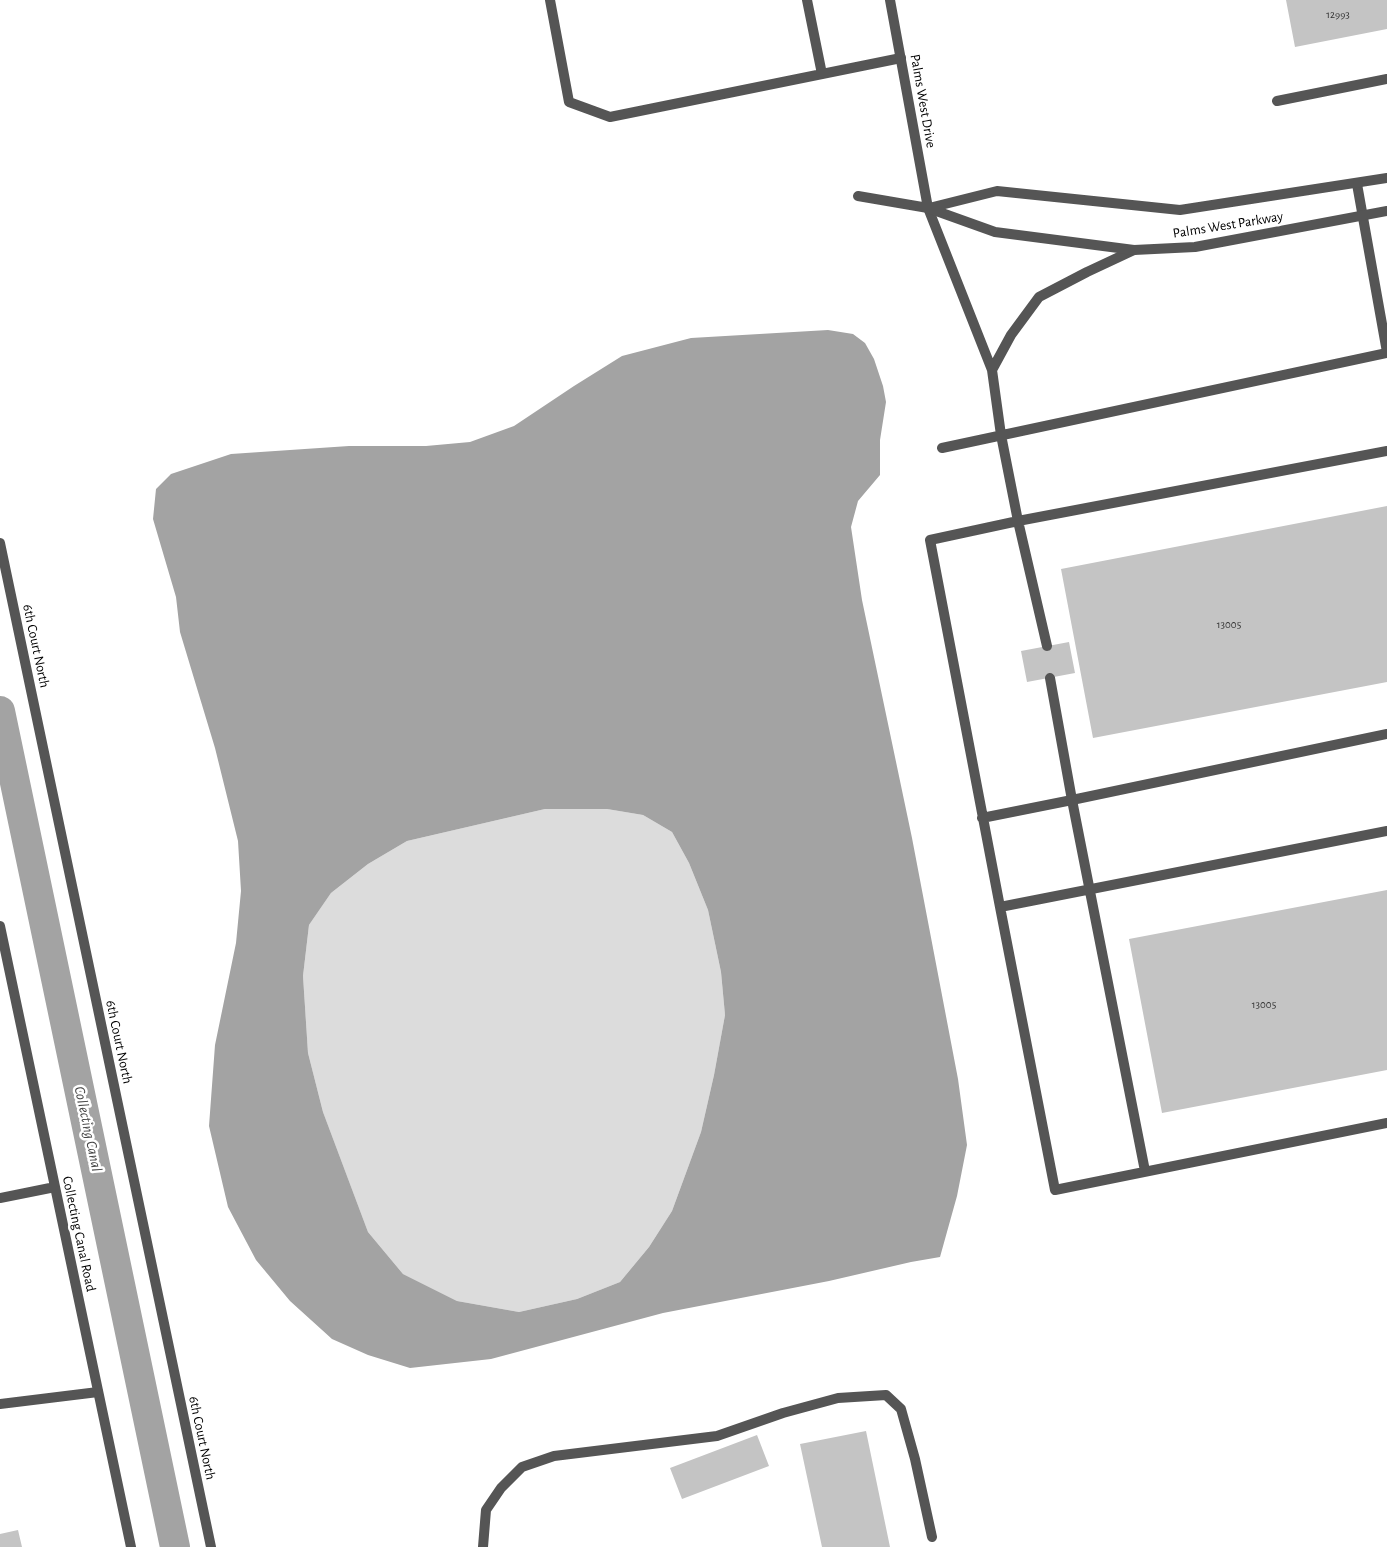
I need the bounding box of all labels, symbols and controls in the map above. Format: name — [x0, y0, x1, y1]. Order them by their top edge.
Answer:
house number: 12993 — [1326, 8, 1350, 22]
street label: Palms West Drive — [906, 53, 940, 149]
street label: Palms West Parkway — [1172, 208, 1284, 242]
street label: 6th Court North — [19, 603, 53, 689]
house number: 13005 — [1217, 618, 1241, 632]
house number: 13005 — [1252, 998, 1276, 1012]
street label: 6th Court North — [102, 999, 136, 1085]
water label: Collecting Canal — [70, 1085, 106, 1173]
street label: Collecting Canal Road — [59, 1175, 99, 1293]
street label: 6th Court North — [185, 1395, 219, 1481]

